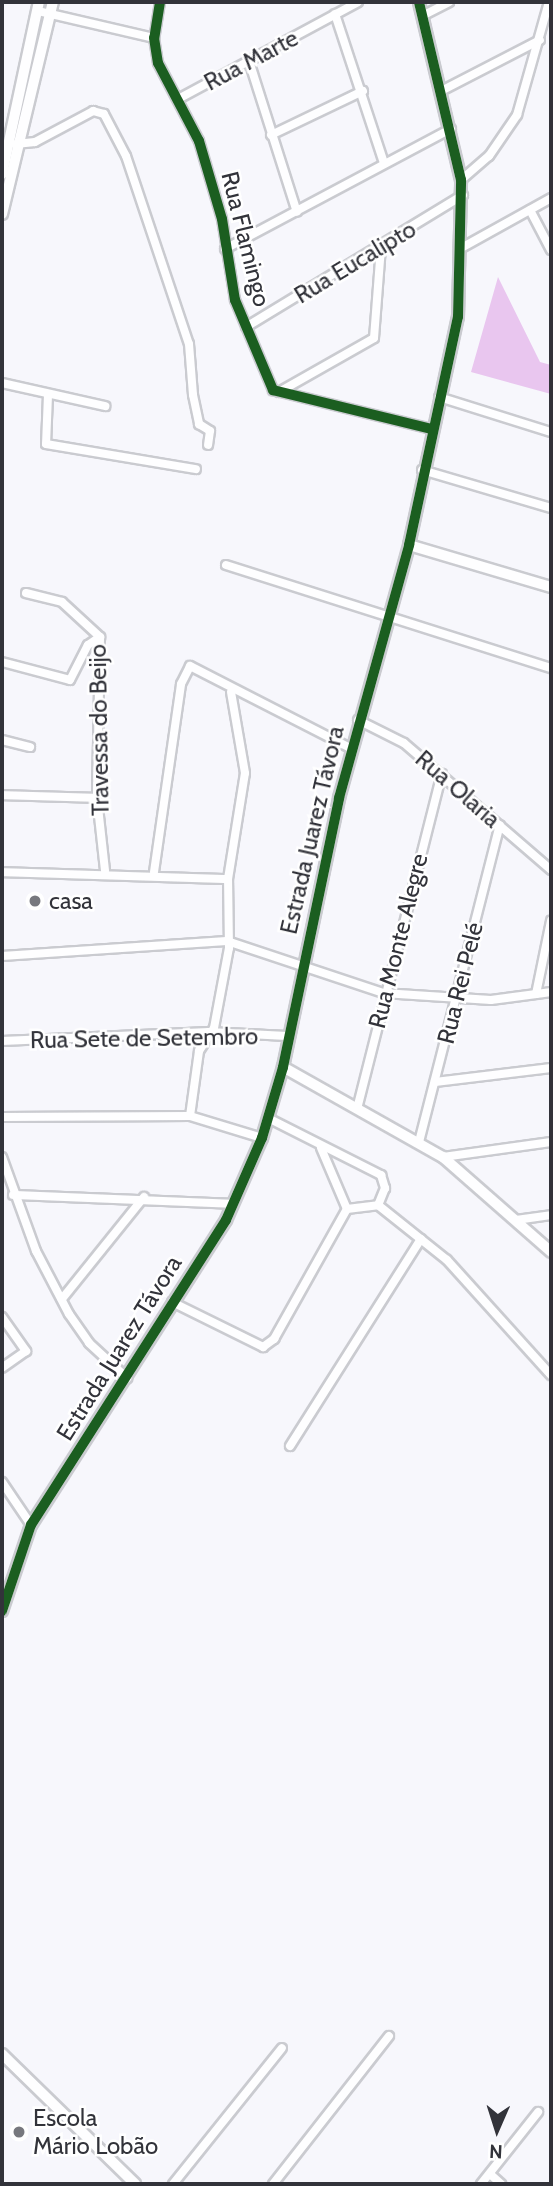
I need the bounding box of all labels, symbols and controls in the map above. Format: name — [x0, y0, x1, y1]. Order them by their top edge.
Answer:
street label: Rua Marte — [199, 23, 303, 97]
street label: Rua Flamingo — [215, 169, 277, 309]
street label: Rua Eucalipto — [289, 214, 421, 310]
street label: Travessa do Beijo — [83, 644, 115, 816]
street label: Estrada Juarez Távora — [274, 723, 350, 937]
street label: Rua Olaria — [410, 744, 506, 834]
street label: Rua Monte Alegre — [362, 851, 434, 1031]
place label: casa — [49, 887, 93, 915]
marker: casa — [27, 893, 43, 909]
street label: Rua Rei Pelé — [431, 919, 489, 1047]
street label: Rua Sete de Setembro — [30, 1022, 258, 1054]
street label: Estrada Juarez Távora — [50, 1250, 188, 1446]
north arrow — [462, 2095, 532, 2165]
place label: Escola Mário Lobão — [33, 2104, 158, 2160]
marker: Escola Mário Lobão — [11, 2124, 27, 2140]
text: N — [489, 2140, 503, 2163]

